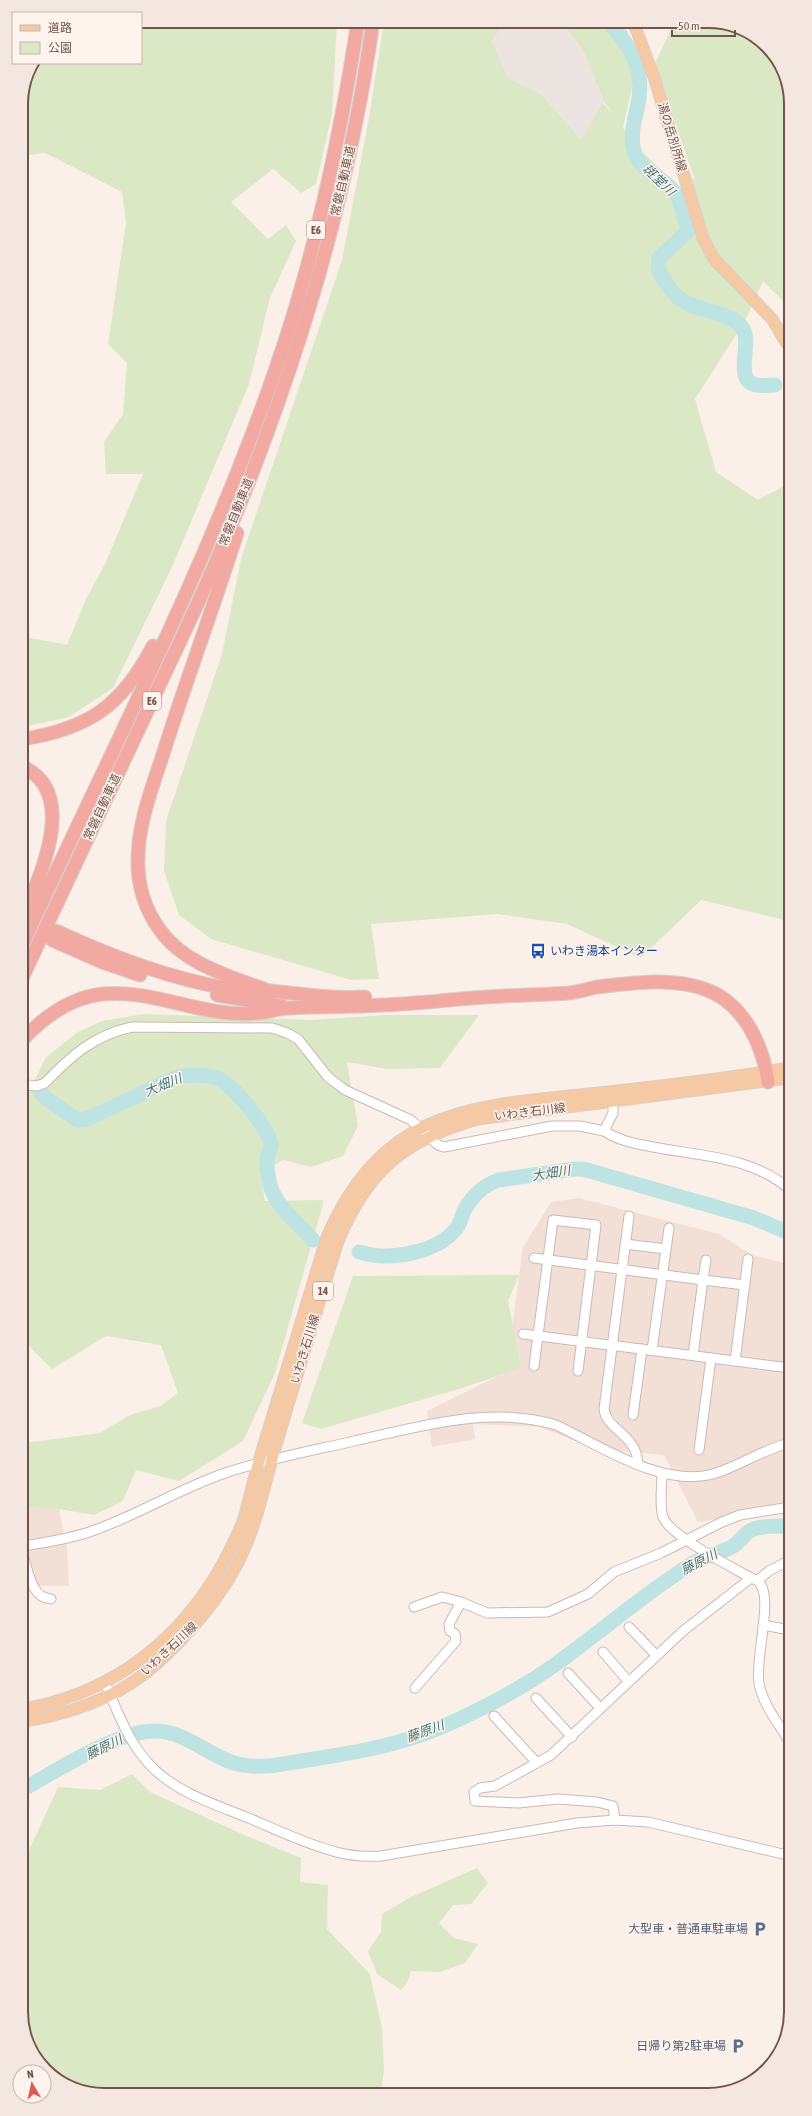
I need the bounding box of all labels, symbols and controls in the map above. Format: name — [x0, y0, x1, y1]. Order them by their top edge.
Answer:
legend — [12, 12, 142, 64]
scale bar — [672, 12, 735, 38]
text: 50 m — [678, 19, 700, 33]
text: 道路 — [48, 21, 72, 35]
text: 公園 — [48, 41, 72, 55]
street label: 湯の岳別所線 — [655, 101, 689, 173]
street label: 常磐自動車道 — [328, 144, 358, 218]
water label: 斑堂川 — [640, 161, 680, 200]
road number: E6 — [307, 221, 325, 239]
street label: 常磐自動車道 — [216, 476, 256, 548]
road number: E6 — [143, 692, 161, 710]
street label: 常磐自動車道 — [80, 771, 124, 843]
bus stop icon: いわき湯本インター — [529, 942, 547, 960]
place label: いわき湯本インター — [550, 944, 658, 958]
water label: 大畑川 — [142, 1070, 186, 1099]
street label: いわき石川線 — [493, 1101, 567, 1123]
water label: 大畑川 — [531, 1162, 573, 1183]
road number: 14 — [313, 1282, 333, 1300]
street label: いわき石川線 — [288, 1313, 322, 1385]
water label: 藤原川 — [678, 1546, 722, 1578]
street label: いわき石川線 — [138, 1619, 200, 1679]
water label: 藤原川 — [404, 1717, 448, 1745]
water label: 藤原川 — [83, 1731, 127, 1762]
parking icon: 大型車・普通車駐車場 — [751, 1920, 769, 1938]
place label: 大型車・普通車駐車場 — [628, 1922, 748, 1936]
parking icon: 日帰り第2駐車場 — [729, 2037, 747, 2055]
place label: 日帰り第2駐車場 — [636, 2039, 726, 2053]
north arrow — [12, 2064, 52, 2104]
text: N — [26, 2068, 35, 2081]

